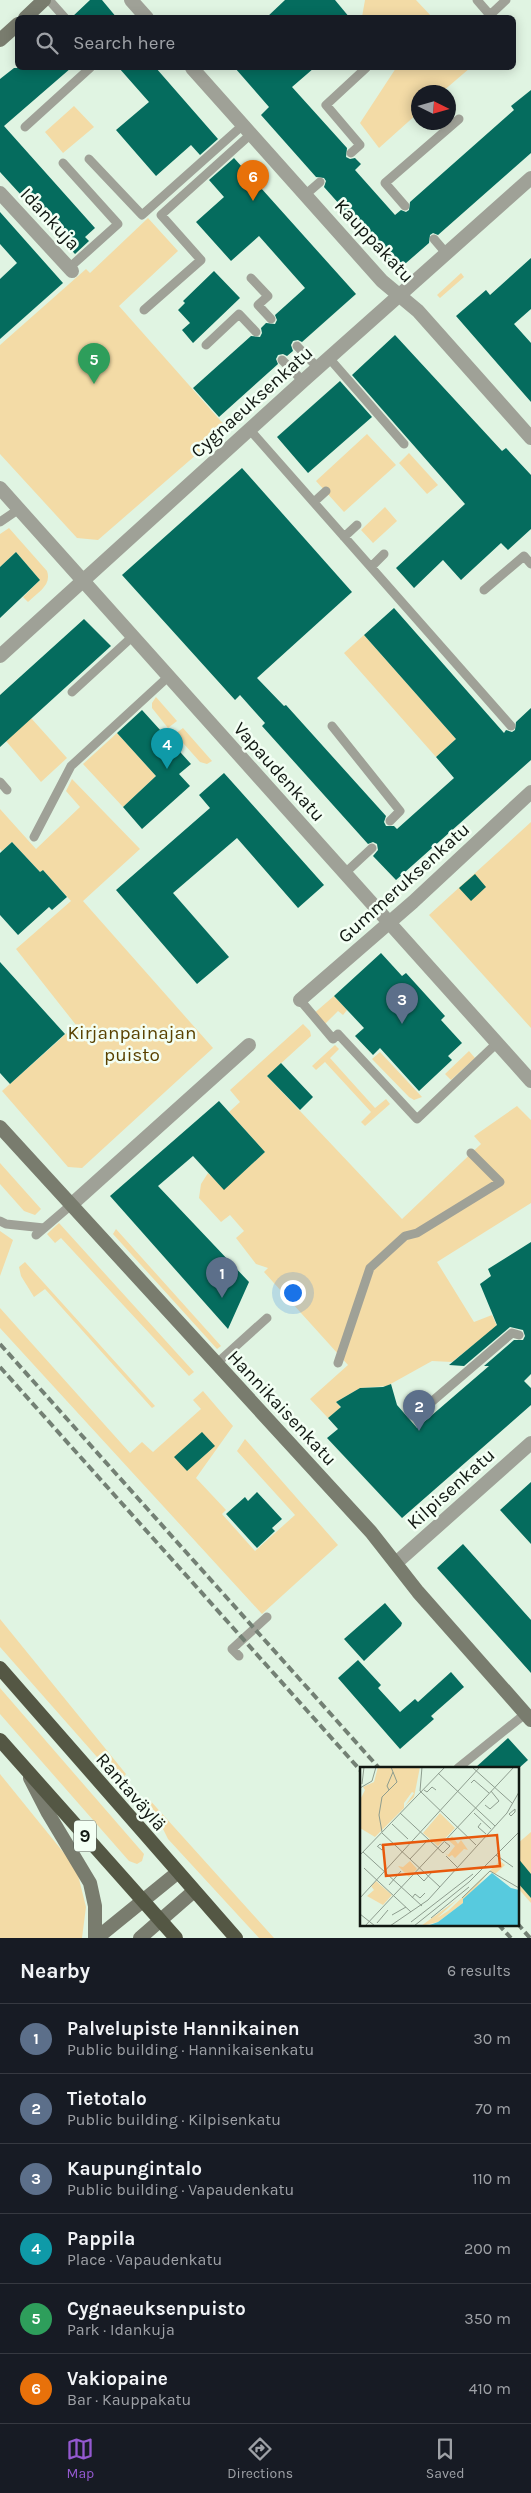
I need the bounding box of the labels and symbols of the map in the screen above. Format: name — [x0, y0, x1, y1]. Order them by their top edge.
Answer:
north arrow — [411, 85, 456, 130]
pin: 6 — [237, 160, 269, 201]
street label: Idankuja — [16, 183, 84, 255]
street label: Kauppakatu — [330, 195, 418, 287]
street label: Cygnaeuksenkatu — [187, 342, 317, 462]
pin: 5 — [78, 343, 110, 384]
street label: Vapaudenkatu — [229, 718, 329, 826]
pin: 4 — [151, 728, 183, 769]
street label: Gummeruksenkatu — [334, 818, 474, 948]
pin: 3 — [386, 983, 418, 1024]
park label: Kirjanpainajan puisto — [68, 1022, 197, 1066]
pin: 1 — [206, 1257, 238, 1298]
your location — [280, 1280, 306, 1306]
street label: Hannikaisenkatu — [223, 1346, 341, 1470]
pin: 2 — [403, 1390, 435, 1431]
street label: Kilpisenkatu — [403, 1444, 499, 1534]
street label: Rantaväylä — [91, 1749, 171, 1835]
inset map — [360, 1767, 518, 1926]
road number: 9 — [74, 1820, 96, 1852]

